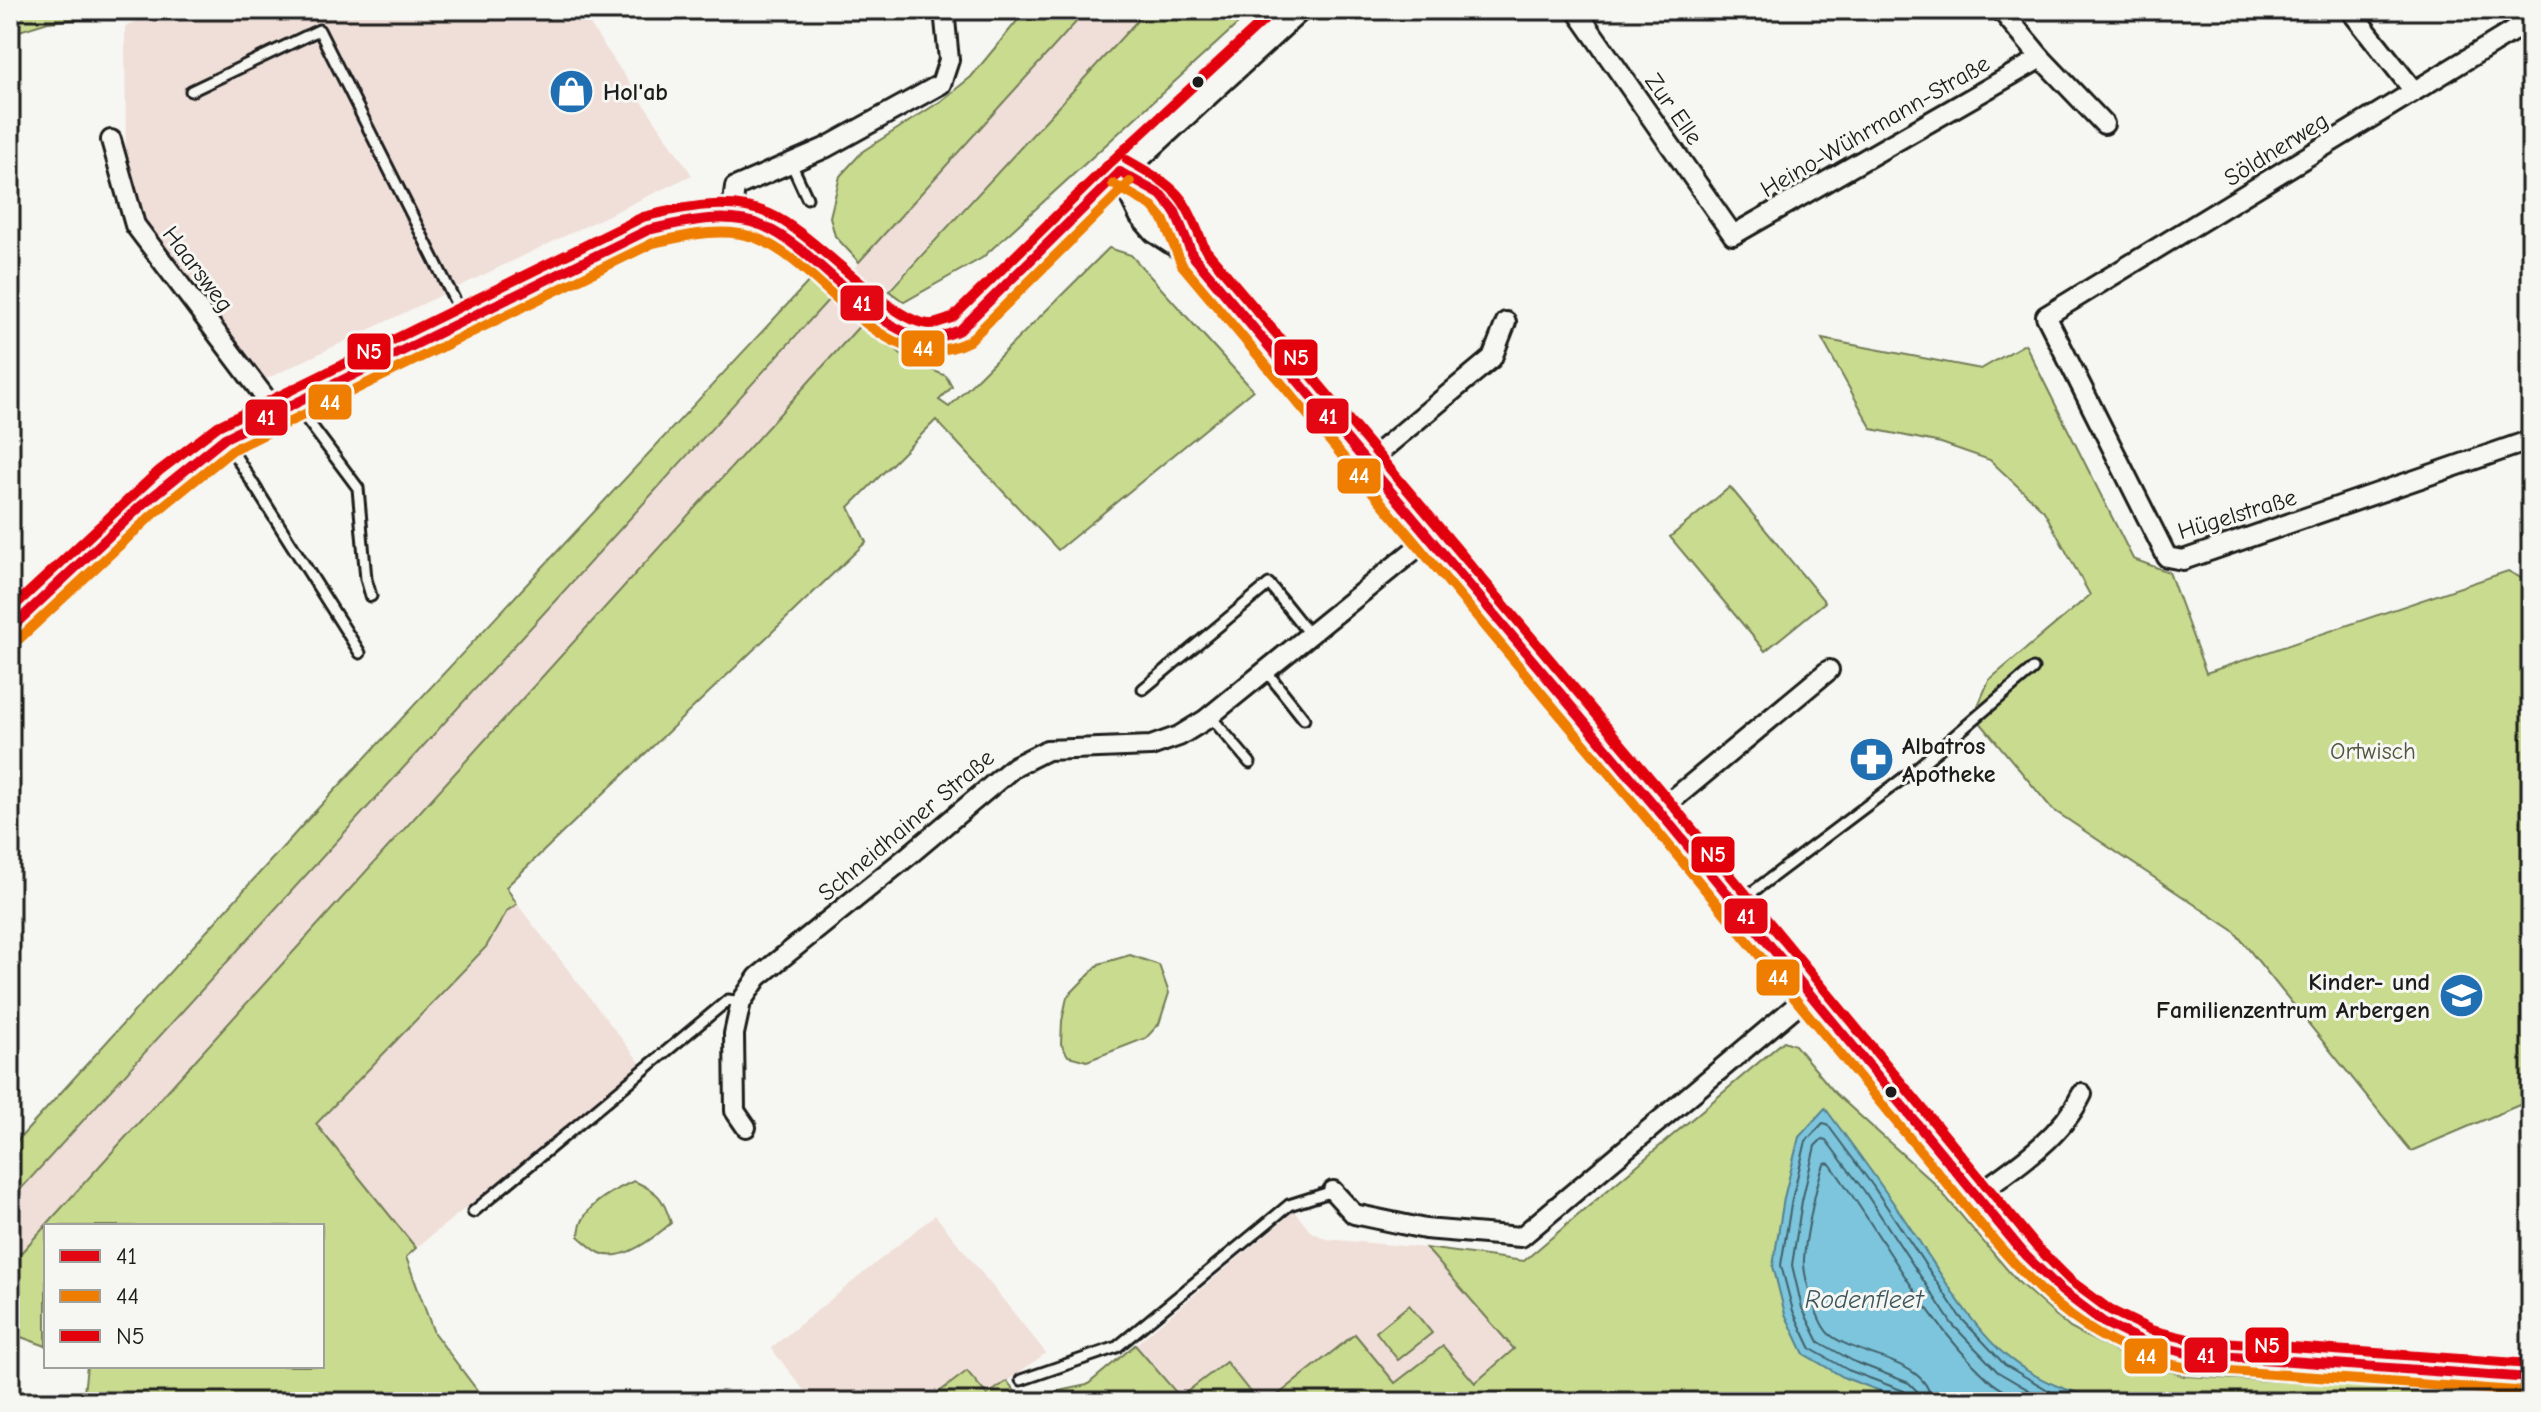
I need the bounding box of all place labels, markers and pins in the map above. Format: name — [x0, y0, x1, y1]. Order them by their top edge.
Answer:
shop icon: Hol'ab — [548, 68, 596, 116]
unlabelled marker — [1190, 74, 1206, 90]
place label: Hol'ab — [603, 78, 668, 106]
place label: Albatros Apotheke — [1902, 732, 1996, 788]
pharmacy icon: Albatros Apotheke — [1847, 736, 1895, 784]
place label: Kinder- und Familienzentrum Arbergen — [2156, 968, 2430, 1024]
school or university icon: Kinder- und Familienzentrum Arbergen — [2437, 972, 2485, 1020]
unlabelled marker — [1883, 1084, 1899, 1100]

